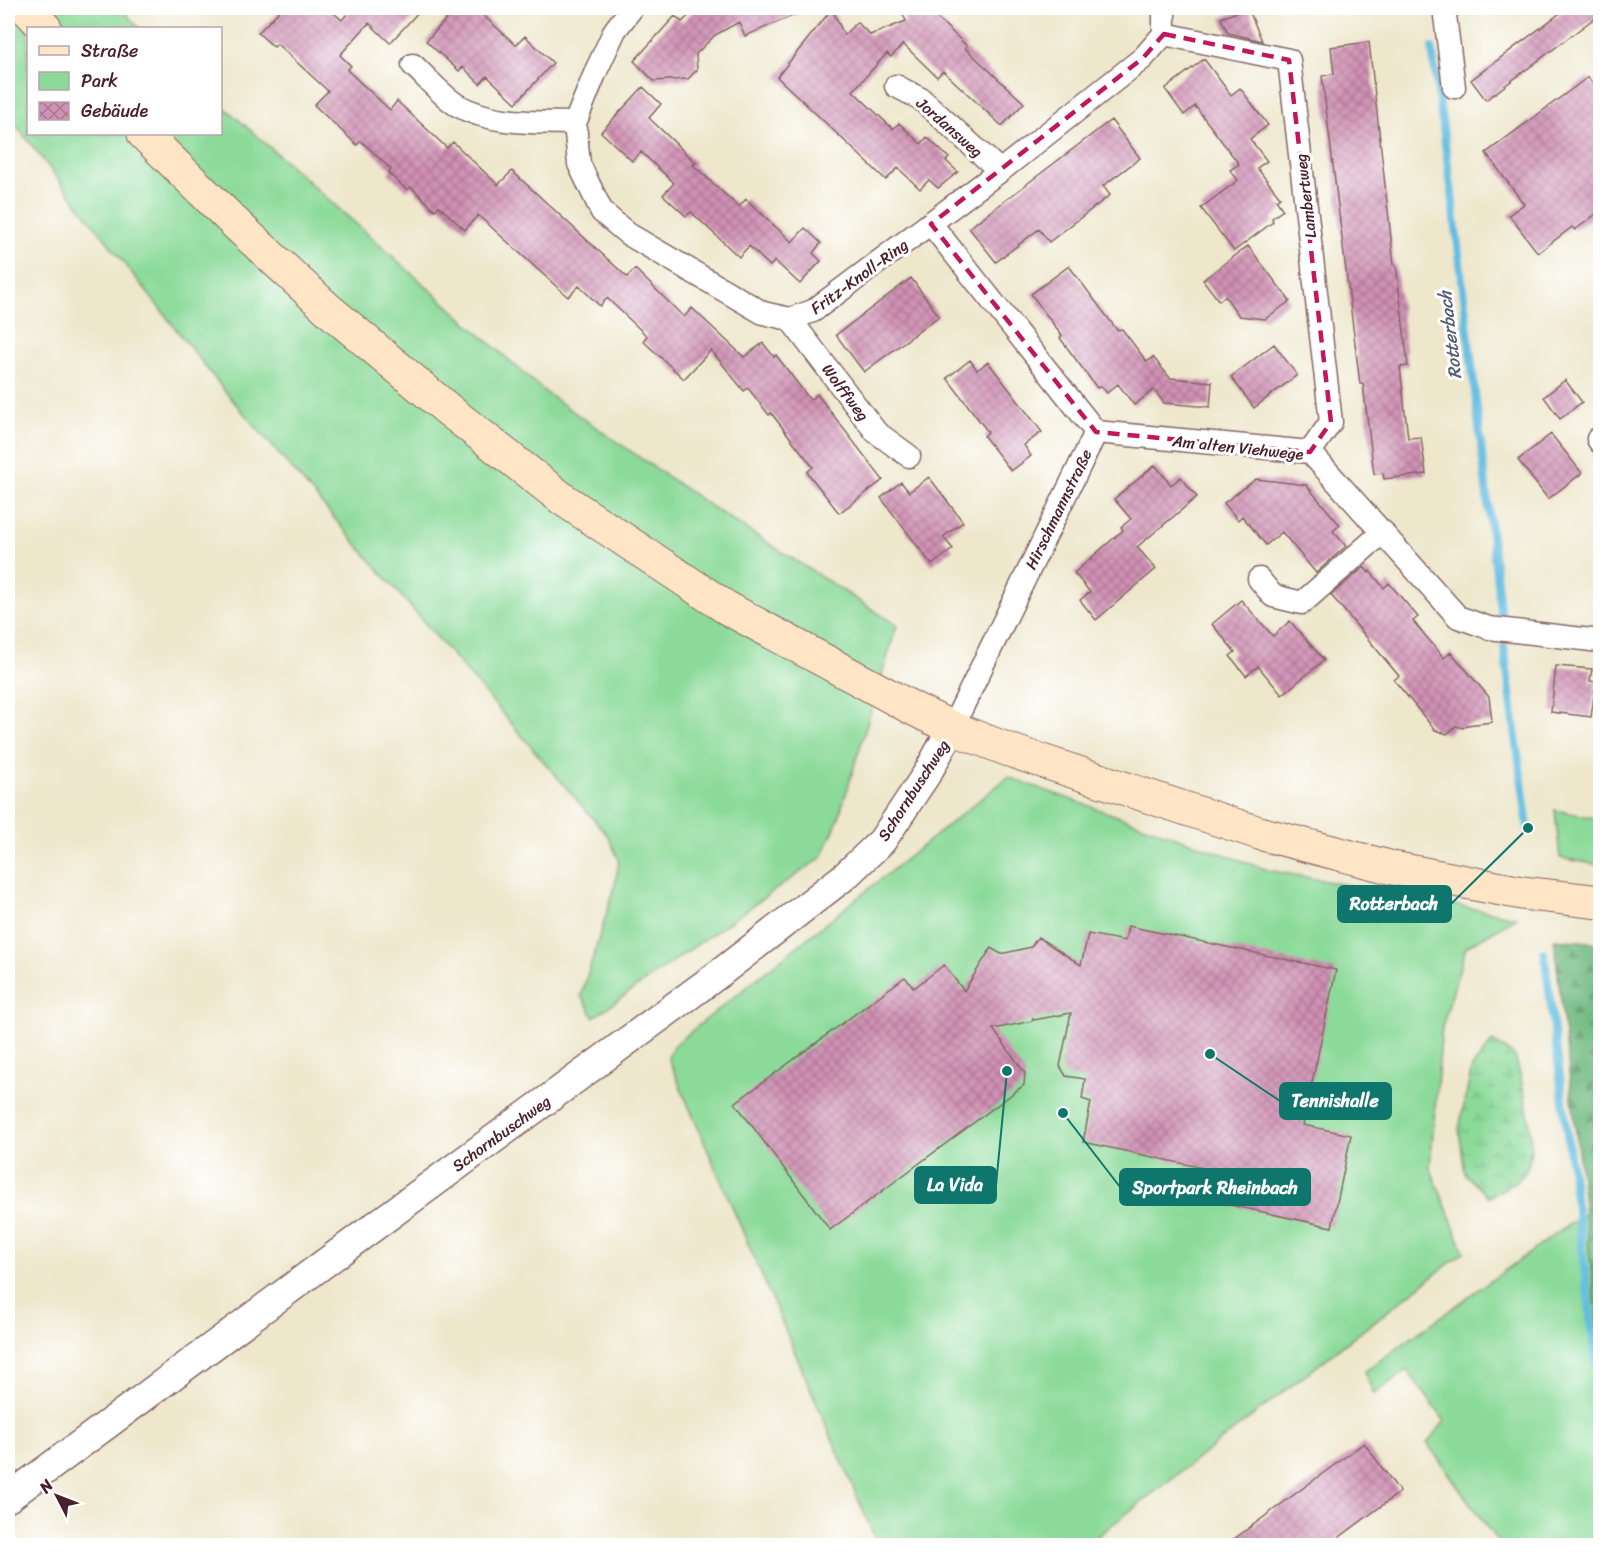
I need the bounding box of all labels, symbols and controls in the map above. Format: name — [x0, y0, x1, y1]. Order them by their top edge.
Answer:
legend — [27, 27, 222, 135]
text: Straße — [81, 35, 138, 67]
text: Park — [81, 65, 118, 97]
street label: Jordansweg — [909, 89, 990, 165]
text: Gebäude — [81, 95, 149, 127]
street label: Lambertweg — [1286, 152, 1325, 240]
street label: Fritz-Knoll-Ring — [804, 231, 914, 322]
water label: Rotterbach — [1429, 288, 1471, 381]
street label: Wolffweg — [814, 357, 877, 428]
street label: Am alten Viehwege — [1170, 426, 1305, 469]
street label: Hirschmannstraße — [1017, 444, 1100, 575]
street label: Schornbuschweg — [869, 733, 957, 847]
callout: Rotterbach — [1338, 886, 1451, 922]
text: Rotterbach — [1349, 888, 1439, 920]
callout: Tennishalle — [1280, 1083, 1391, 1119]
text: Tennishalle — [1291, 1085, 1379, 1117]
street label: Schornbuschweg — [446, 1087, 557, 1179]
callout: La Vida — [915, 1167, 996, 1203]
text: La Vida — [927, 1169, 984, 1201]
callout: Sportpark Rheinbach — [1120, 1169, 1310, 1205]
text: Sportpark Rheinbach — [1131, 1172, 1298, 1204]
north arrow — [27, 1466, 87, 1526]
text: N — [31, 1472, 61, 1501]

